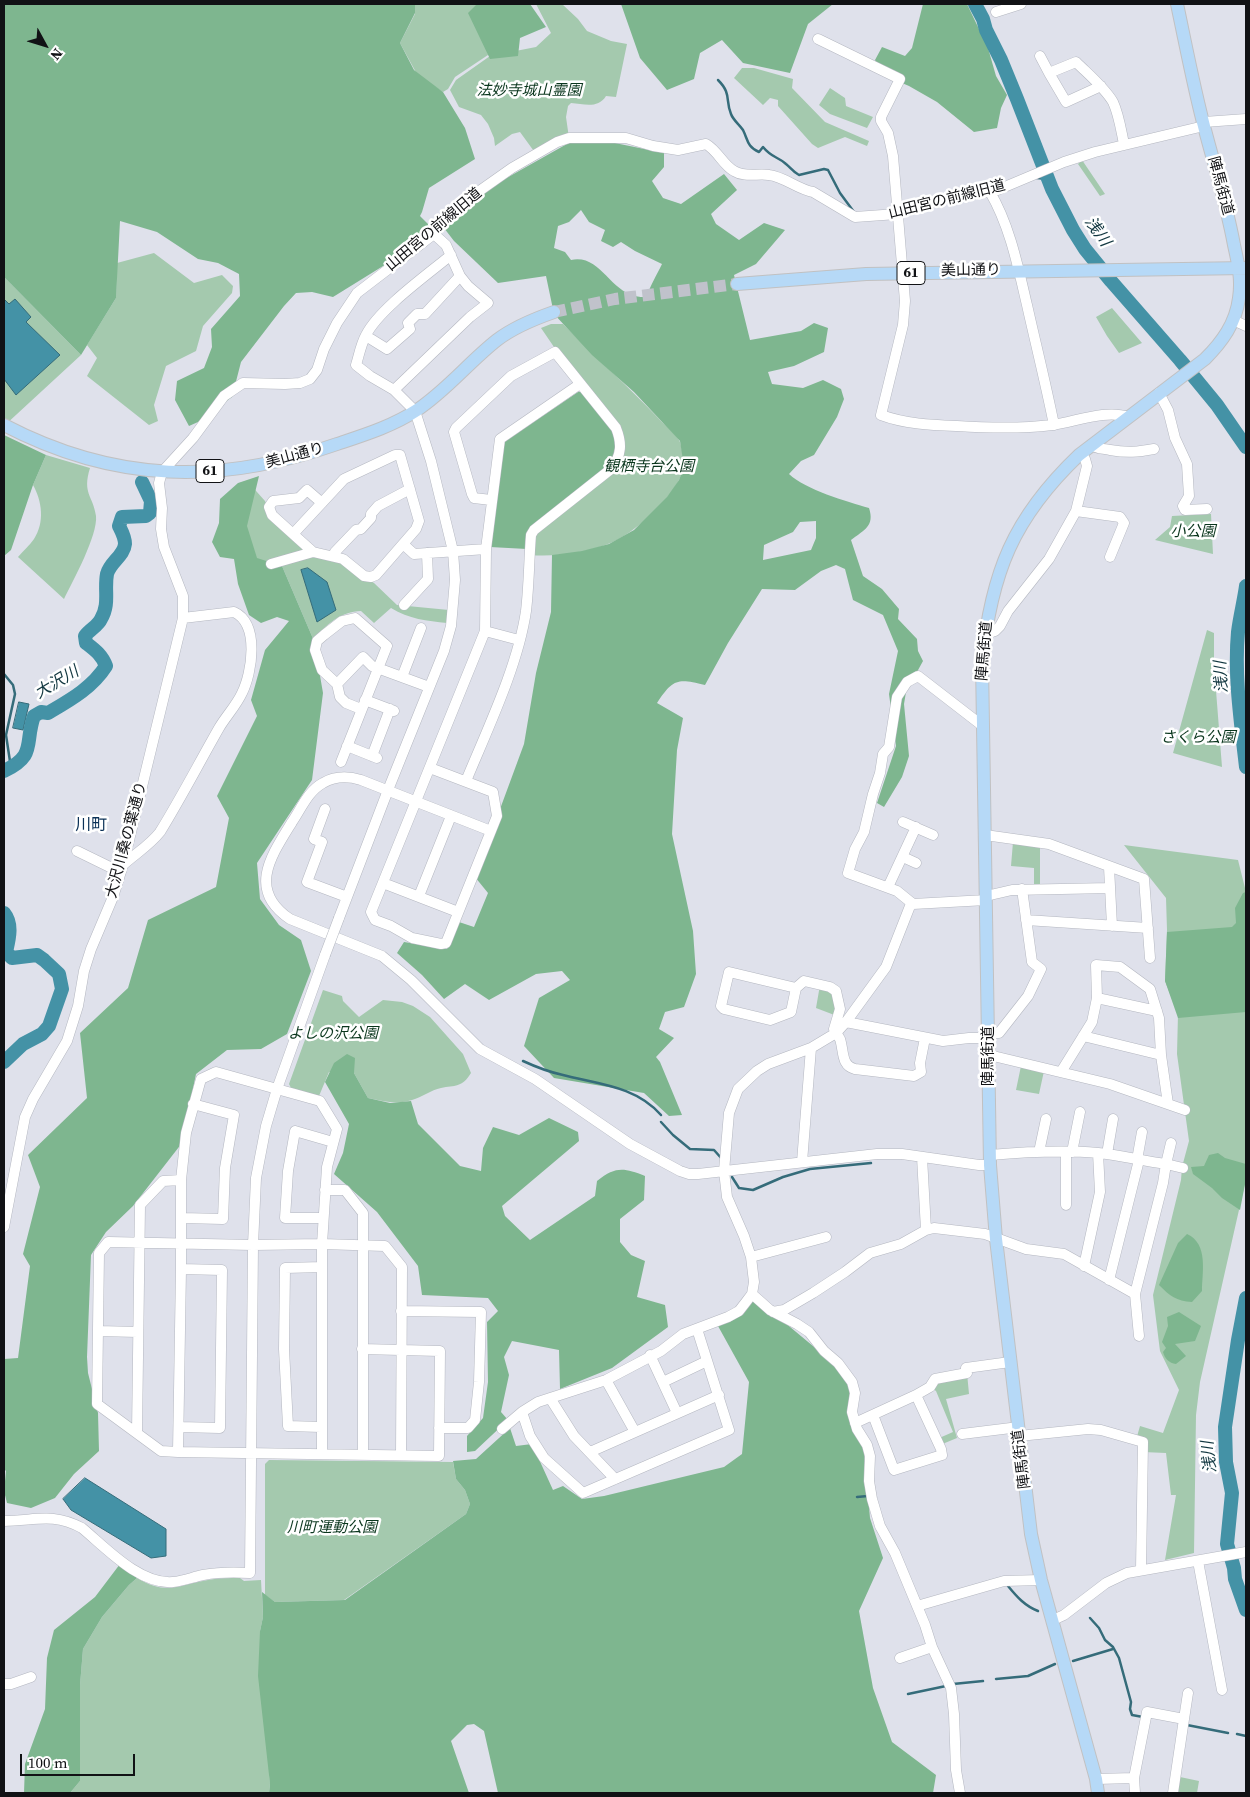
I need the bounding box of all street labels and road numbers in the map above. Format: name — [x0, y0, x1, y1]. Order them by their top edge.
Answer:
street label: 陣馬街道 — [1204, 155, 1236, 217]
street label: 山田宮の前線旧道 — [887, 177, 1007, 223]
street label: 山田宮の前線旧道 — [382, 185, 486, 275]
street label: 美山通り — [941, 261, 1001, 281]
road number: 61 — [897, 262, 925, 284]
street label: 美山通り — [264, 440, 326, 472]
road number: 61 — [196, 460, 224, 482]
street label: 陣馬街道 — [973, 620, 997, 682]
street label: 大沢川桑の葉通り — [103, 780, 151, 900]
street label: 陣馬街道 — [980, 1026, 998, 1086]
street label: 陣馬街道 — [1009, 1428, 1035, 1490]

